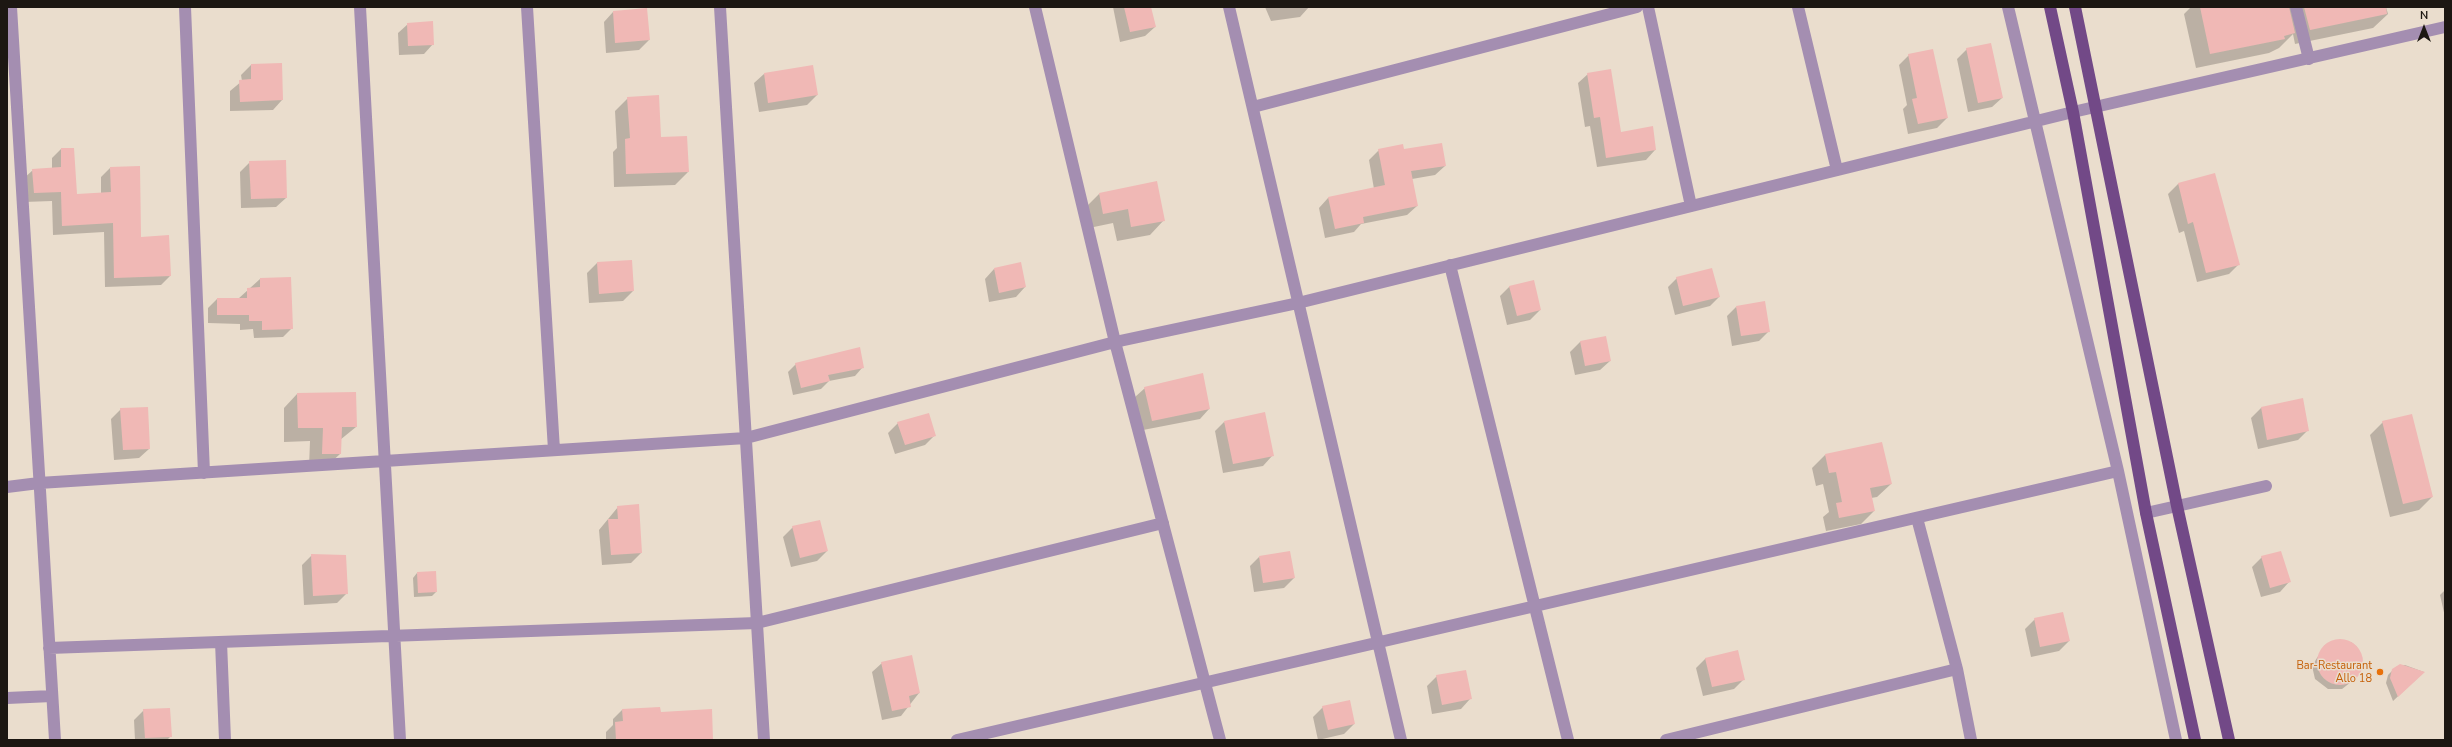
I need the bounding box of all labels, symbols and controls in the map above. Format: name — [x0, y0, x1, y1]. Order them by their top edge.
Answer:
north arrow — [2404, 8, 2444, 48]
text: N — [2420, 8, 2428, 23]
place label: Bar-Restaurant Allo 18 — [2296, 659, 2372, 685]
marker: Bar-Restaurant Allo 18 — [2375, 667, 2385, 677]

